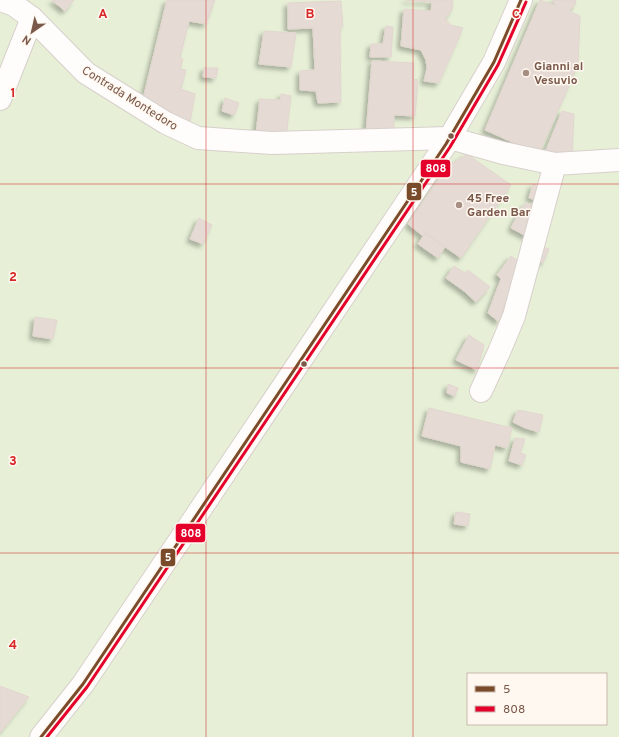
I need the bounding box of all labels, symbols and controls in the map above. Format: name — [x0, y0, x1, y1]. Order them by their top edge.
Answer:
text: A — [98, 7, 108, 23]
text: B — [306, 7, 315, 23]
text: C — [512, 7, 520, 23]
north arrow — [12, 12, 52, 52]
text: N — [20, 31, 34, 47]
place label: Gianni al Vesuvio — [534, 59, 583, 89]
street label: Contrada Montedoro — [78, 63, 181, 135]
marker: Gianni al Vesuvio — [521, 68, 531, 78]
text: 1 — [10, 86, 16, 102]
unlabelled marker — [446, 131, 456, 141]
line badge: 808 — [420, 159, 451, 178]
text: 808 — [426, 162, 447, 176]
line badge: 5 — [406, 182, 422, 201]
text: 5 — [411, 186, 418, 200]
place label: 45 Free Garden Bar — [467, 191, 531, 221]
marker: 45 Free Garden Bar — [454, 200, 464, 210]
text: 2 — [9, 270, 17, 286]
unlabelled marker — [299, 359, 309, 369]
text: 3 — [9, 454, 17, 470]
line badge: 808 — [175, 523, 206, 543]
text: 808 — [181, 527, 202, 541]
line badge: 5 — [160, 548, 176, 567]
text: 5 — [165, 551, 172, 565]
text: 4 — [9, 638, 17, 654]
legend — [467, 673, 607, 725]
text: 5 — [503, 682, 510, 698]
text: 808 — [503, 702, 525, 718]

